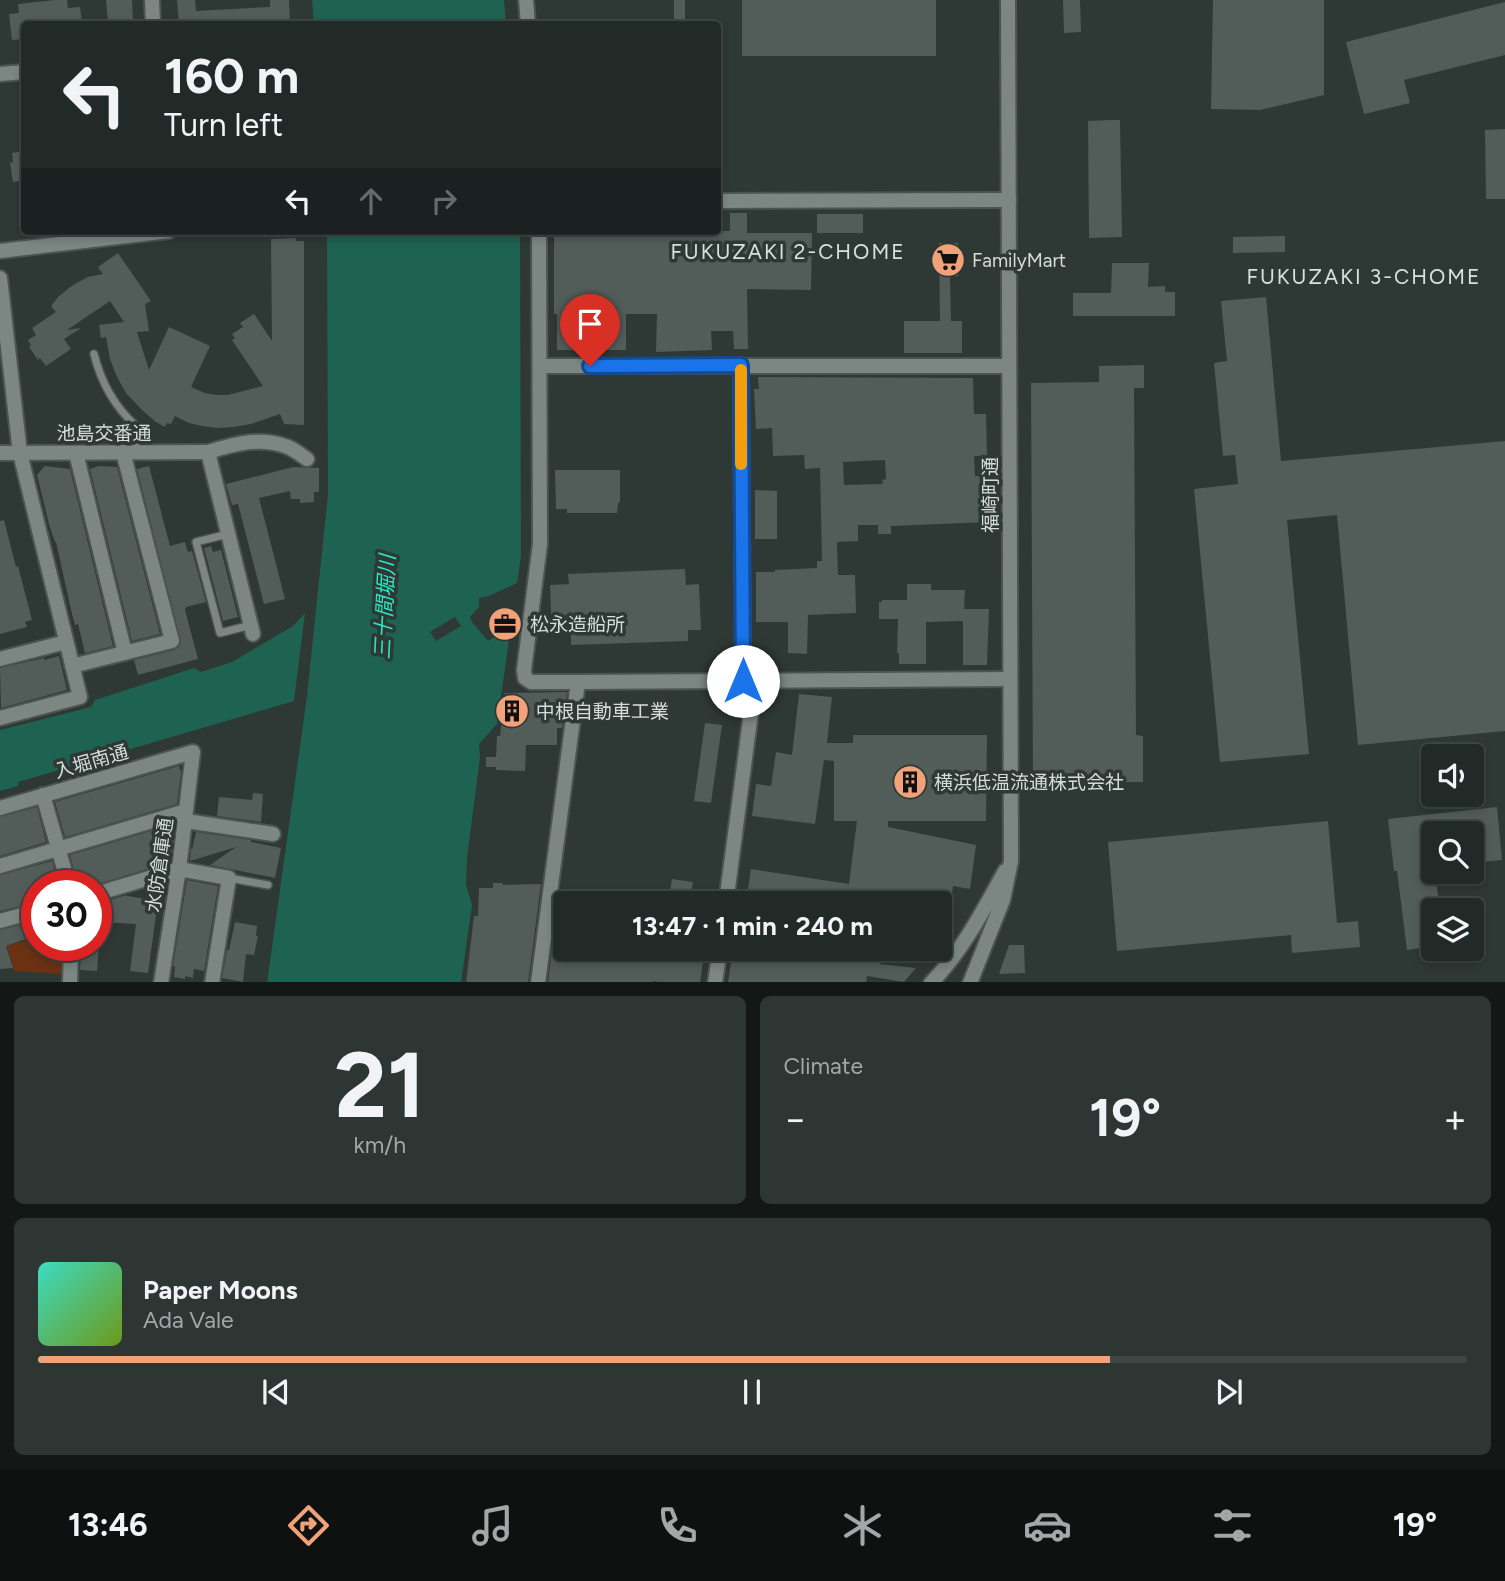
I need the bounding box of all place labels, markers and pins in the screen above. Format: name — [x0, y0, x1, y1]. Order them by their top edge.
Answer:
supermarket icon: FamilyMart — [929, 241, 967, 279]
place label: FamilyMart — [972, 249, 1066, 272]
pin — [560, 294, 620, 366]
office icon: 松永造船所 — [486, 605, 524, 643]
place label: 松永造船所 — [530, 613, 625, 636]
building icon: 中根自動車工業 — [493, 692, 531, 730]
place label: 中根自動車工業 — [536, 700, 669, 723]
building icon: 横浜低温流通株式会社 — [891, 763, 929, 801]
place label: 横浜低温流通株式会社 — [934, 771, 1124, 794]

